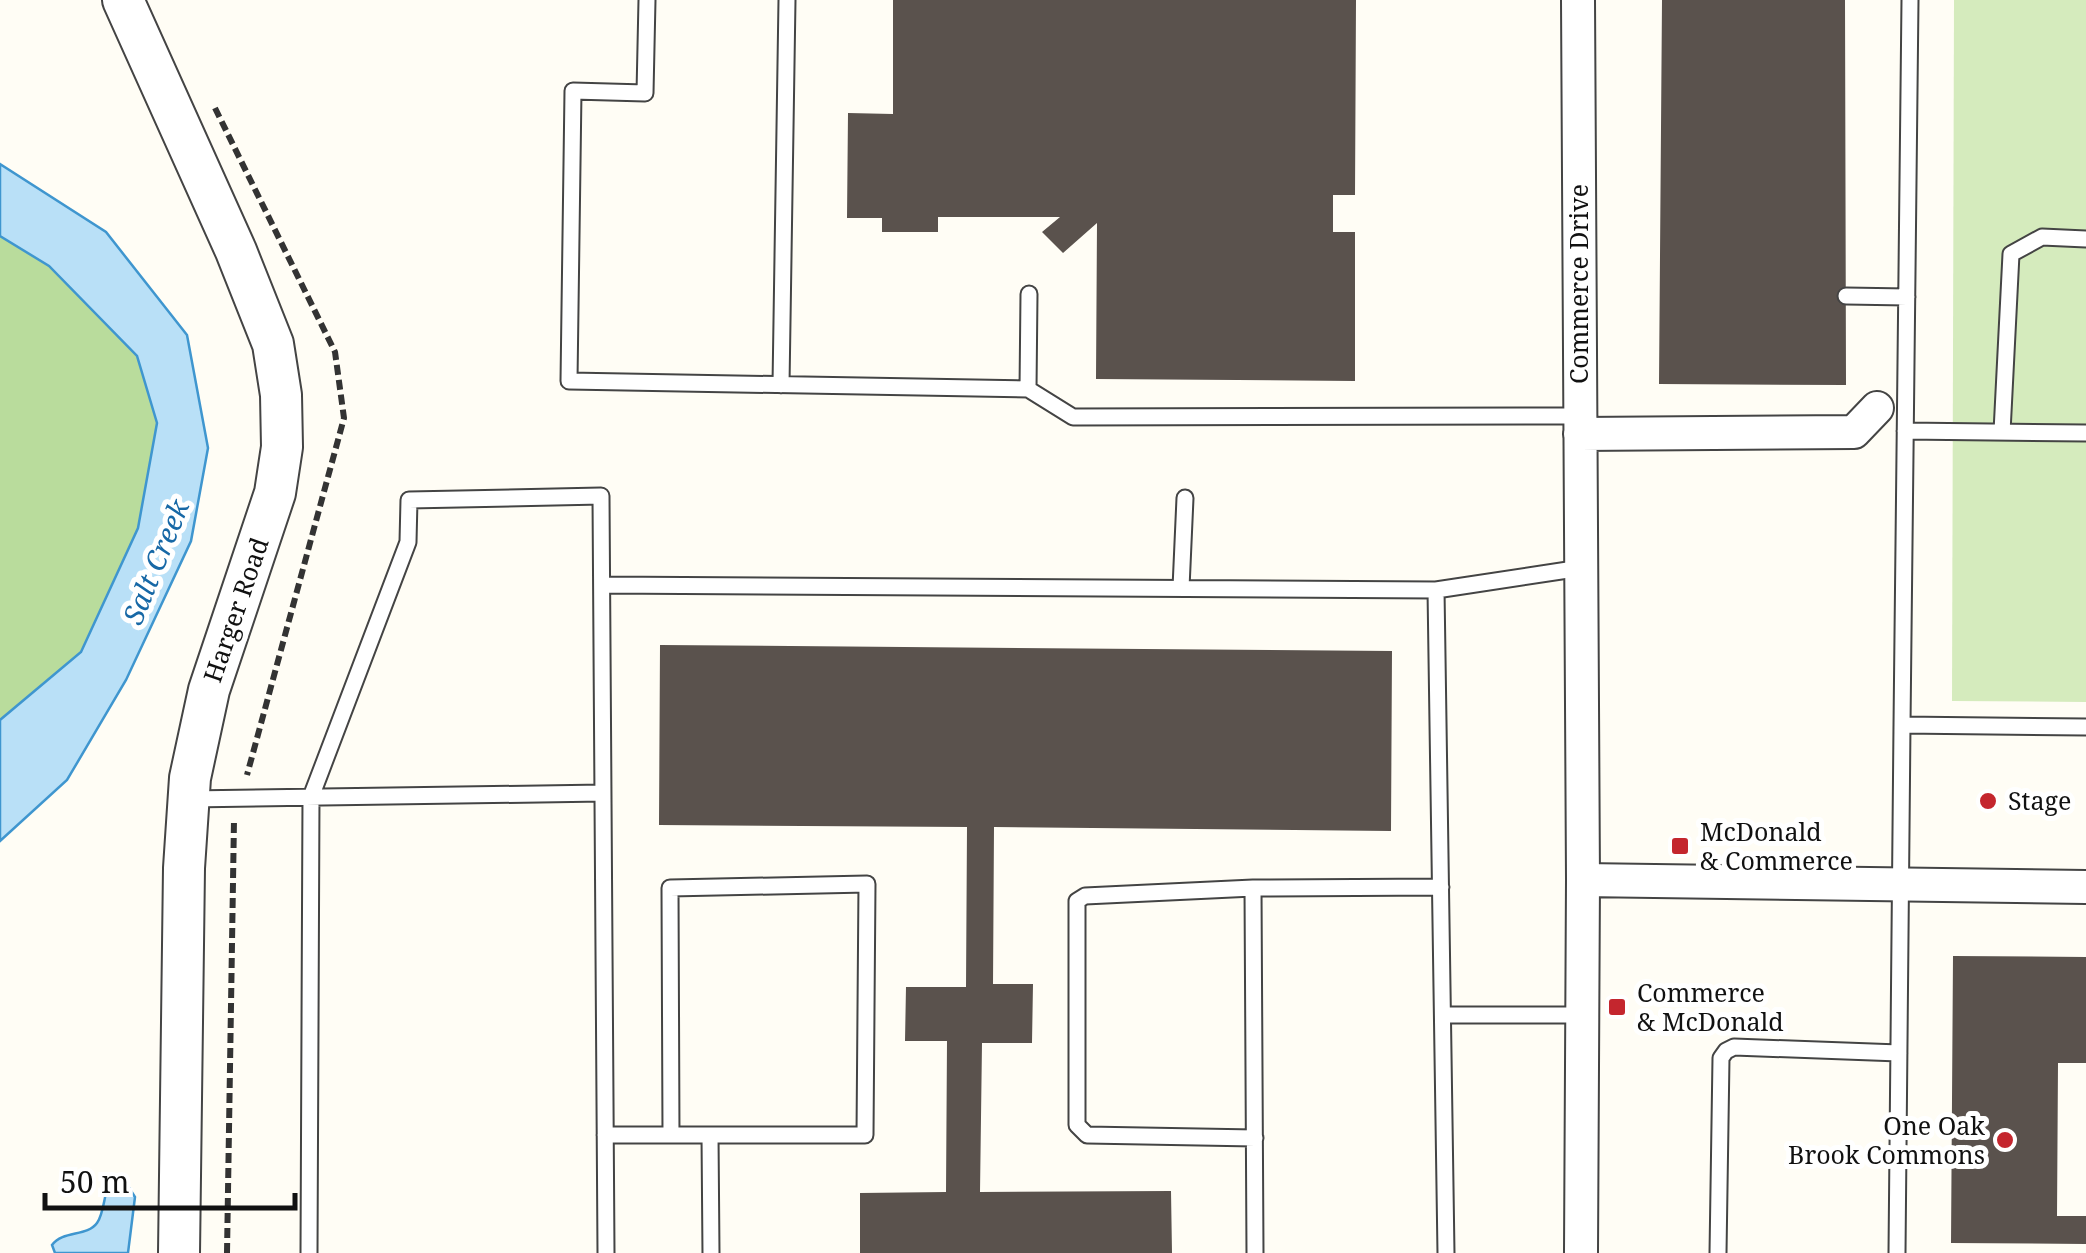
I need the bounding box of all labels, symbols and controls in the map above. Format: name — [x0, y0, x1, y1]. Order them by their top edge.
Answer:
street label: Commerce Drive — [1561, 184, 1595, 384]
water label: Salt Creek — [113, 493, 198, 630]
street label: Harger Road — [194, 533, 276, 687]
place label: Stage — [2008, 783, 2071, 817]
marker: Stage — [1977, 790, 1999, 812]
place label: McDonald & Commerce — [1700, 814, 1853, 877]
marker: McDonald & Commerce — [1669, 835, 1691, 857]
place label: Commerce & McDonald — [1637, 975, 1784, 1038]
marker: Commerce & McDonald — [1606, 996, 1628, 1018]
place label: One Oak Brook Commons — [1788, 1108, 1985, 1171]
marker: One Oak Brook Commons — [1994, 1129, 2016, 1151]
scale bar — [45, 1148, 295, 1210]
text: 50 m — [60, 1161, 130, 1202]

